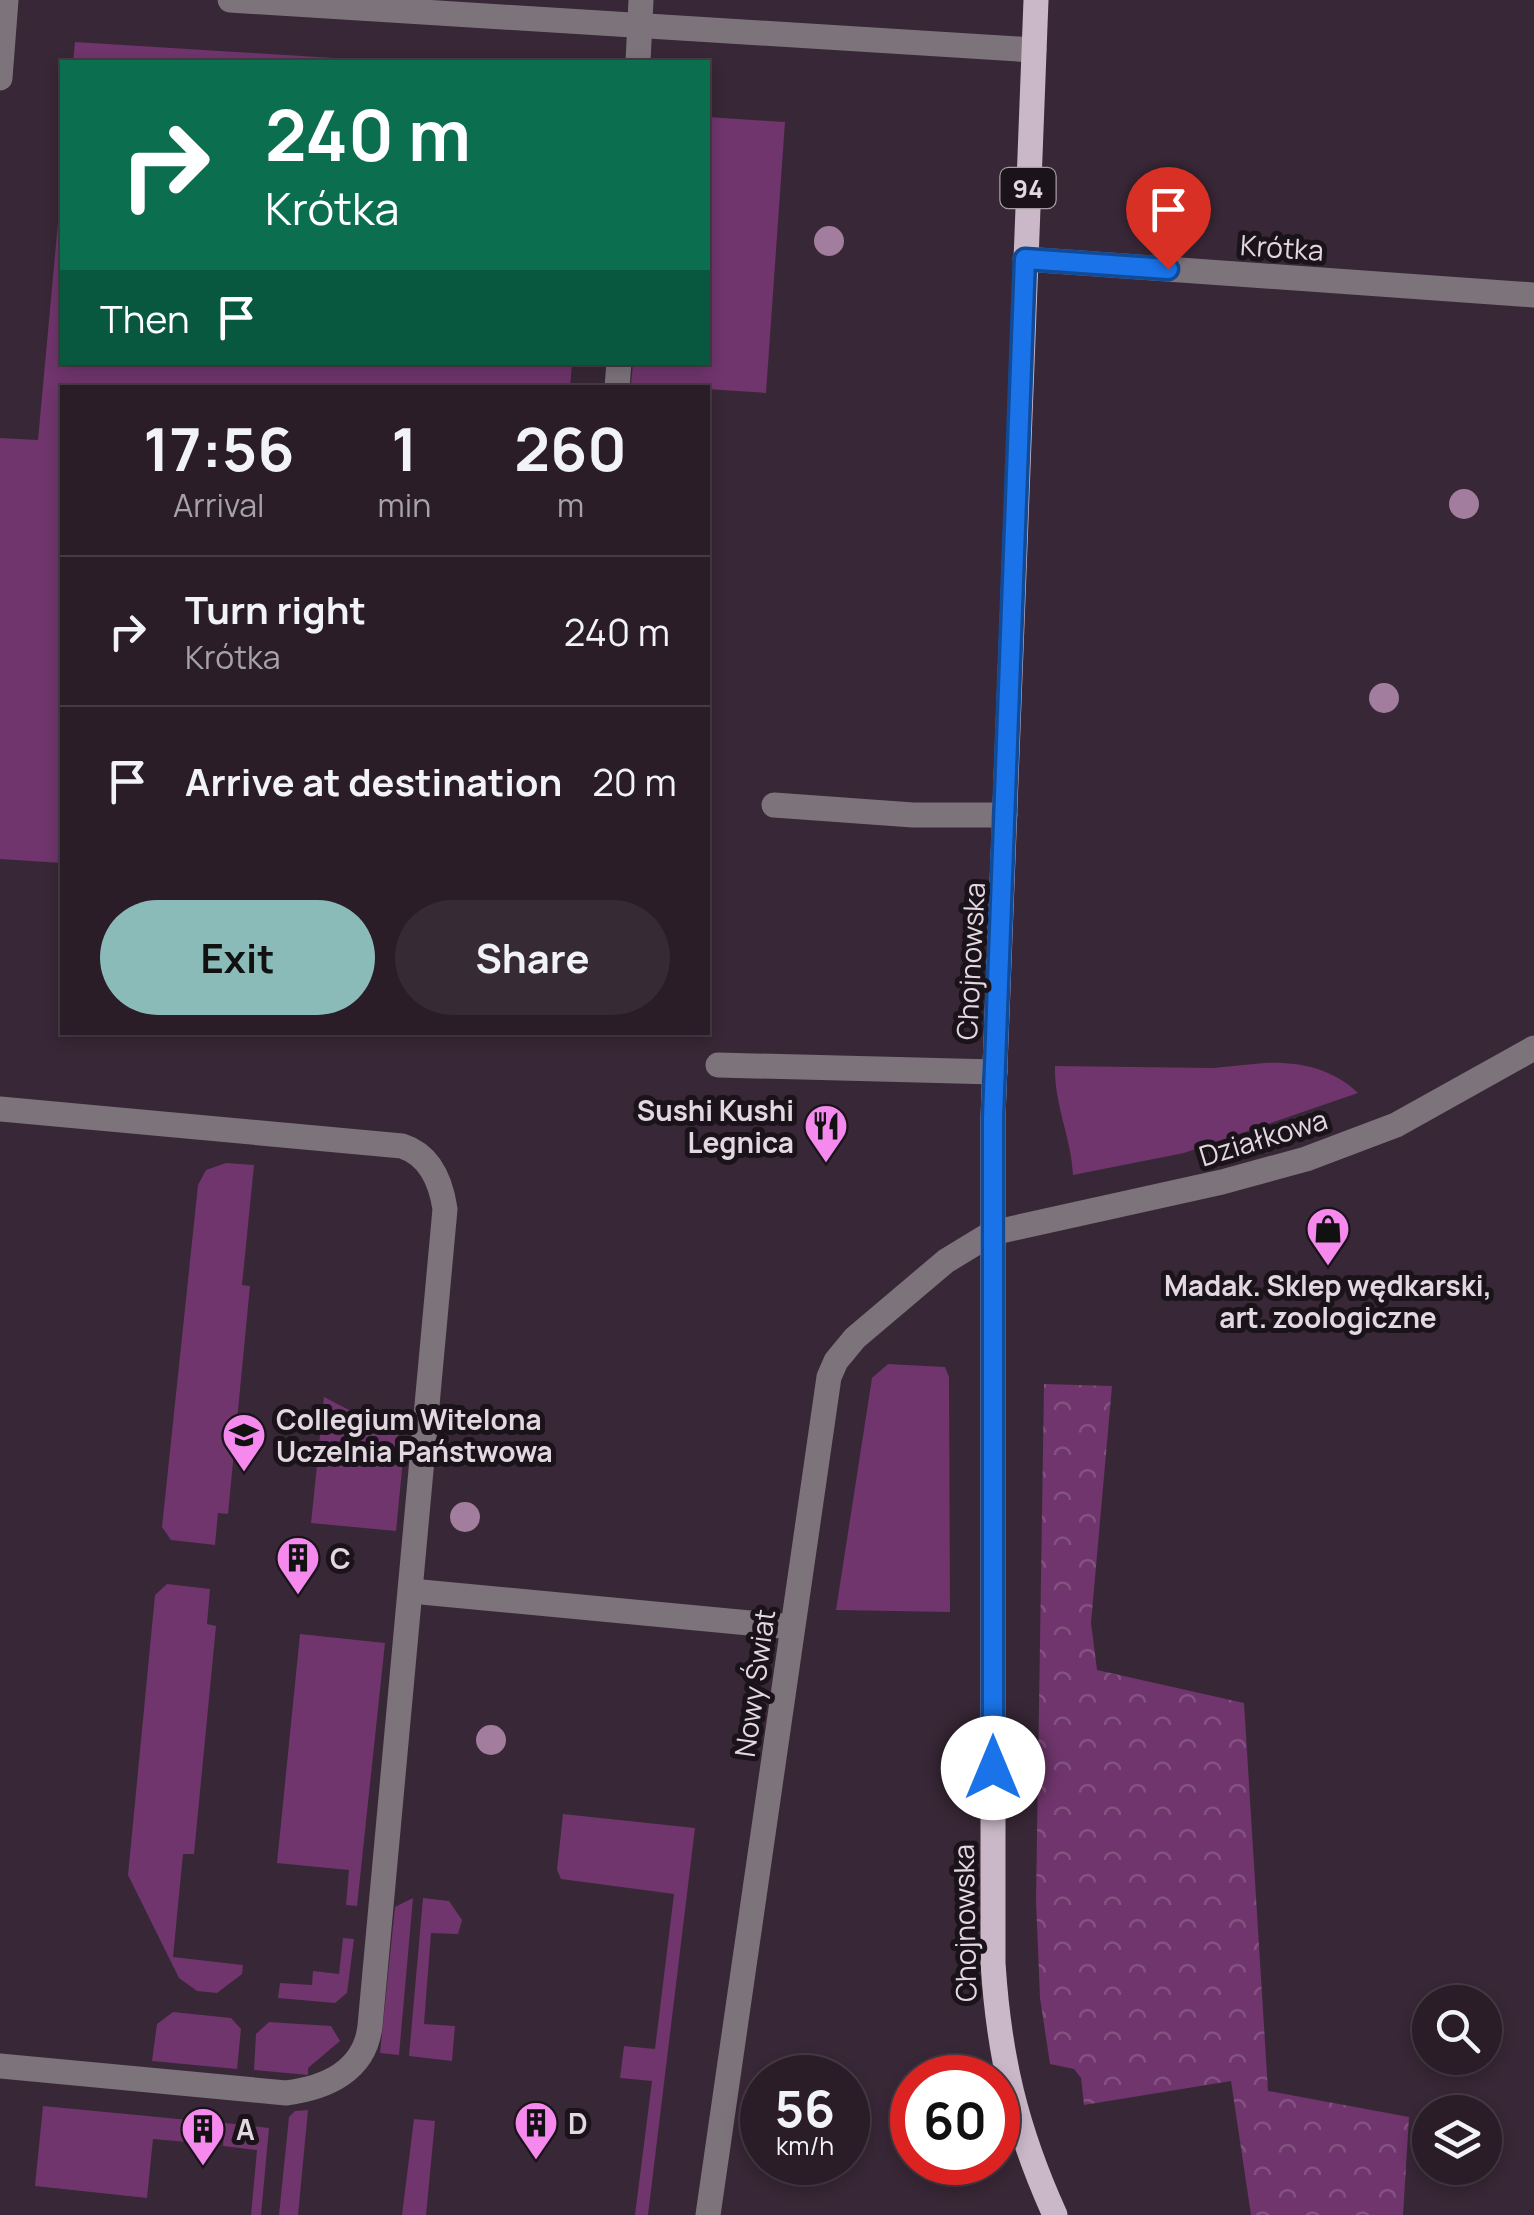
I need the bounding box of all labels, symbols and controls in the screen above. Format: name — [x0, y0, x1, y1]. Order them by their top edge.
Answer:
text: 240 m — [265, 86, 471, 182]
icon: right — [100, 100, 230, 230]
pin — [1126, 167, 1211, 270]
road number: 94 — [1000, 168, 1056, 208]
text: Krótka — [265, 177, 399, 239]
icon: arrive — [1141, 182, 1196, 237]
street label: Krótka — [1239, 225, 1325, 269]
icon: arrive — [209, 290, 264, 345]
text: Then — [100, 292, 189, 344]
text: 17:56 — [143, 407, 294, 489]
text: 1 — [391, 407, 418, 489]
text: 260 — [514, 407, 627, 489]
text: Arrival — [173, 483, 264, 527]
text: min — [378, 483, 431, 527]
text: m — [557, 483, 584, 527]
text: Turn right — [185, 583, 366, 635]
icon: right — [100, 604, 155, 659]
text: 240 m — [564, 605, 670, 657]
text: Krótka — [185, 635, 281, 679]
icon: arrive — [100, 754, 155, 809]
text: Arrive at destination — [185, 755, 562, 807]
text: 20 m — [592, 755, 677, 807]
street label: Chojnowska — [947, 881, 993, 1041]
button: Exit — [100, 900, 375, 1015]
button: Share — [395, 900, 670, 1015]
place label: Sushi Kushi Legnica — [637, 1091, 794, 1161]
street label: Działkowa — [1194, 1100, 1332, 1174]
restaurant icon: Sushi Kushi Legnica — [803, 1103, 849, 1164]
shop icon: Madak. Sklep wędkarski, art. zoologiczne — [1305, 1206, 1351, 1267]
place label: Madak. Sklep wędkarski, art. zoologiczne — [1164, 1266, 1492, 1336]
place label: Collegium Witelona Uczelnia Państwowa — [276, 1400, 553, 1470]
school or university icon: Collegium Witelona Uczelnia Państwowa — [221, 1412, 267, 1473]
building icon: C — [275, 1535, 321, 1596]
place label: C — [330, 1539, 351, 1577]
street label: Nowy Świat — [725, 1607, 783, 1759]
position arrow — [941, 1716, 1045, 1820]
street label: Chojnowska — [944, 1844, 984, 2002]
map controls — [1412, 1985, 1502, 2185]
button: search — [1412, 1985, 1502, 2075]
speed limit sign: 60 — [890, 2055, 1020, 2185]
text: 56 — [775, 2074, 835, 2142]
button: layers — [1412, 2095, 1502, 2185]
building icon: D — [513, 2100, 559, 2161]
place label: D — [568, 2104, 588, 2142]
building icon: A — [180, 2106, 226, 2167]
place label: A — [236, 2110, 255, 2148]
text: km/h — [776, 2128, 834, 2163]

